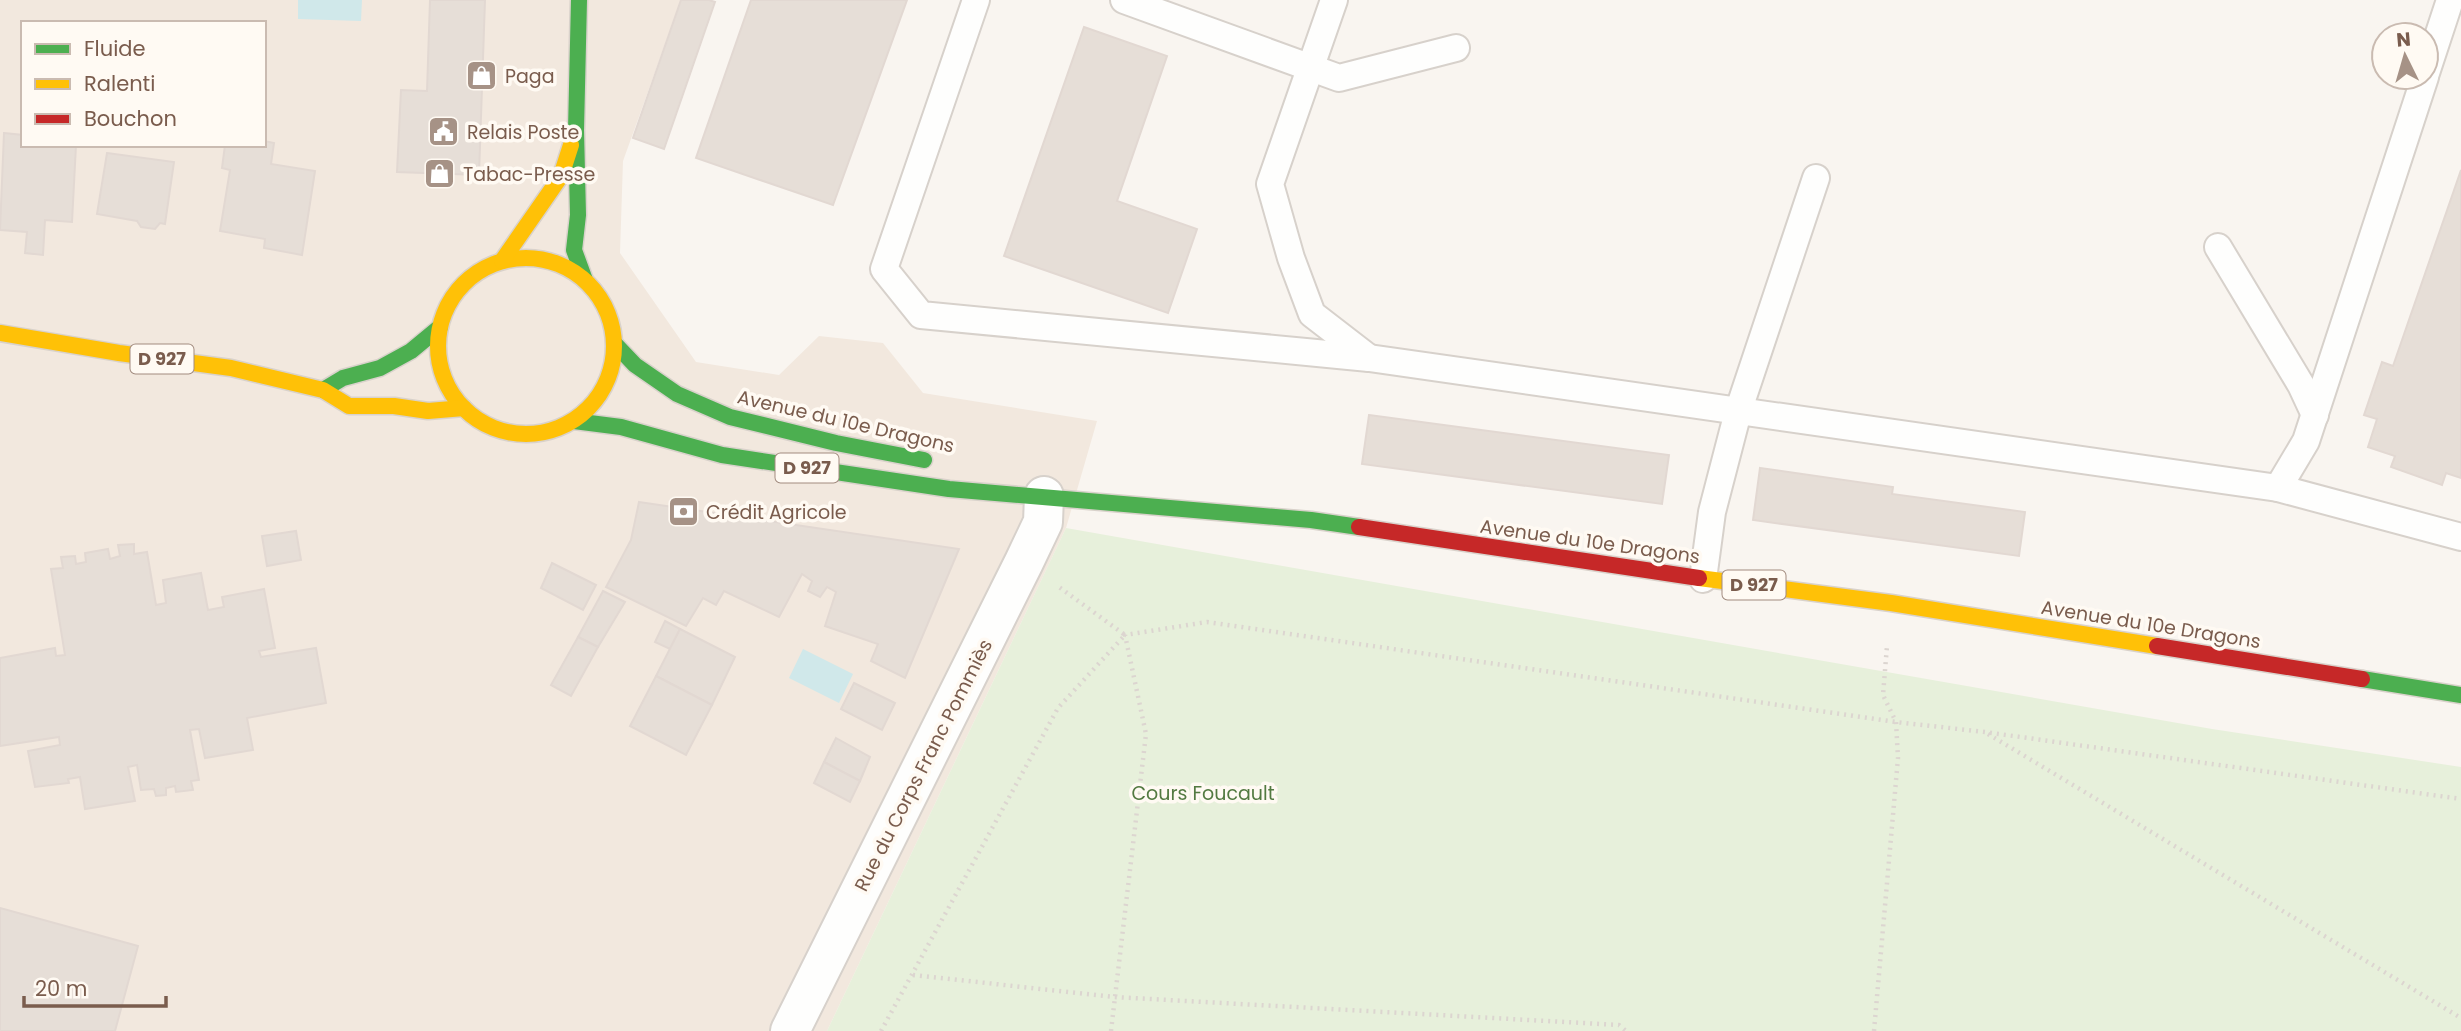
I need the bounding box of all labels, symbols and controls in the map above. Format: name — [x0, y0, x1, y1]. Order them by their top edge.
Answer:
legend — [21, 21, 266, 147]
north arrow — [2370, 21, 2440, 91]
text: N — [2395, 25, 2412, 54]
text: Fluide — [84, 34, 146, 63]
shop icon: Paga — [465, 59, 499, 93]
place label: Paga — [505, 63, 555, 90]
text: Ralenti — [84, 69, 155, 98]
text: Bouchon — [84, 104, 177, 133]
public building icon: Relais Poste — [427, 115, 461, 149]
place label: Relais Poste — [467, 119, 579, 146]
shop icon: Tabac-Presse — [423, 157, 457, 191]
place label: Tabac-Presse — [463, 161, 595, 188]
road number: D 927 — [130, 344, 194, 374]
street label: Avenue du 10e Dragons — [735, 383, 957, 460]
road number: D 927 — [776, 454, 838, 482]
bank icon: Crédit Agricole — [666, 495, 700, 529]
place label: Crédit Agricole — [706, 499, 847, 526]
street label: Avenue du 10e Dragons — [1478, 513, 1702, 570]
road number: D 927 — [1722, 570, 1786, 600]
street label: Avenue du 10e Dragons — [2039, 594, 2263, 655]
street label: Rue du Corps Franc Pommiès — [848, 635, 999, 896]
park label: Cours Foucault — [1131, 780, 1275, 807]
scale bar — [24, 964, 166, 1008]
text: 20 m — [35, 974, 88, 1003]

